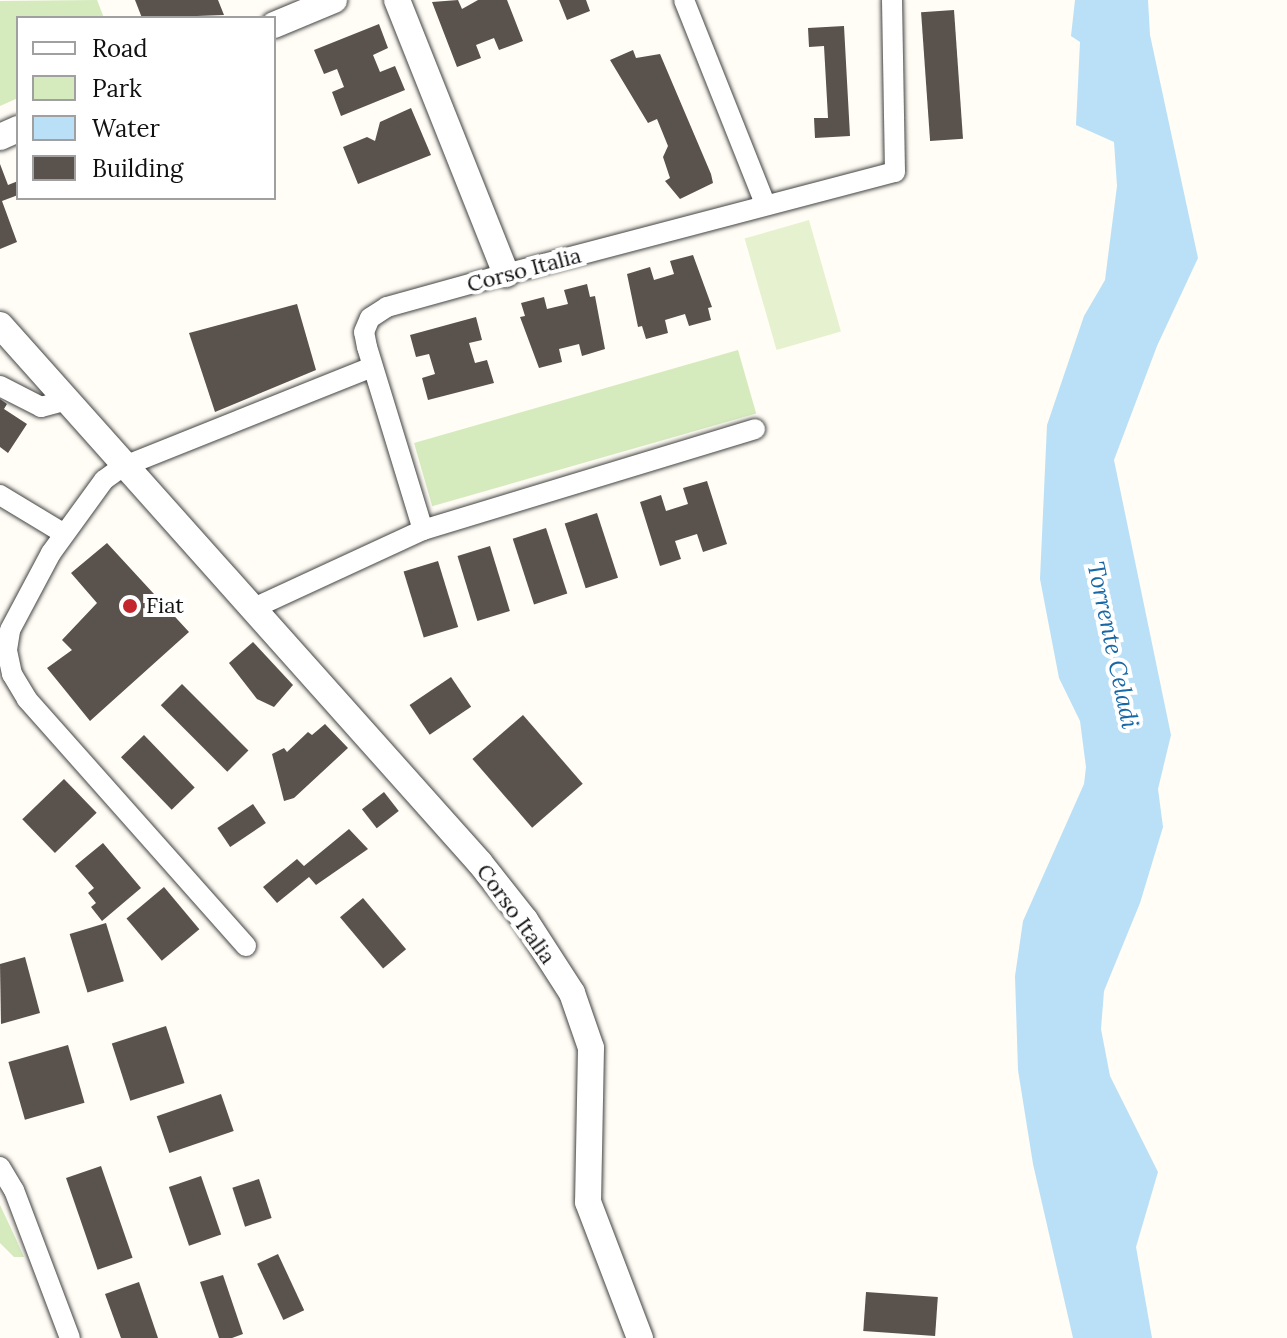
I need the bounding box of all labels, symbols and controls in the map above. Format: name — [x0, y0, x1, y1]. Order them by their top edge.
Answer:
legend — [16, 16, 276, 200]
text: Road — [92, 33, 148, 64]
text: Park — [92, 73, 142, 104]
text: Water — [92, 113, 160, 144]
text: Building — [92, 153, 183, 184]
street label: Corso Italia — [464, 242, 584, 298]
water label: Torrente Celadi — [1081, 559, 1145, 731]
place label: Fiat — [146, 593, 184, 619]
marker: Fiat — [121, 597, 139, 615]
street label: Corso Italia — [471, 859, 561, 969]

